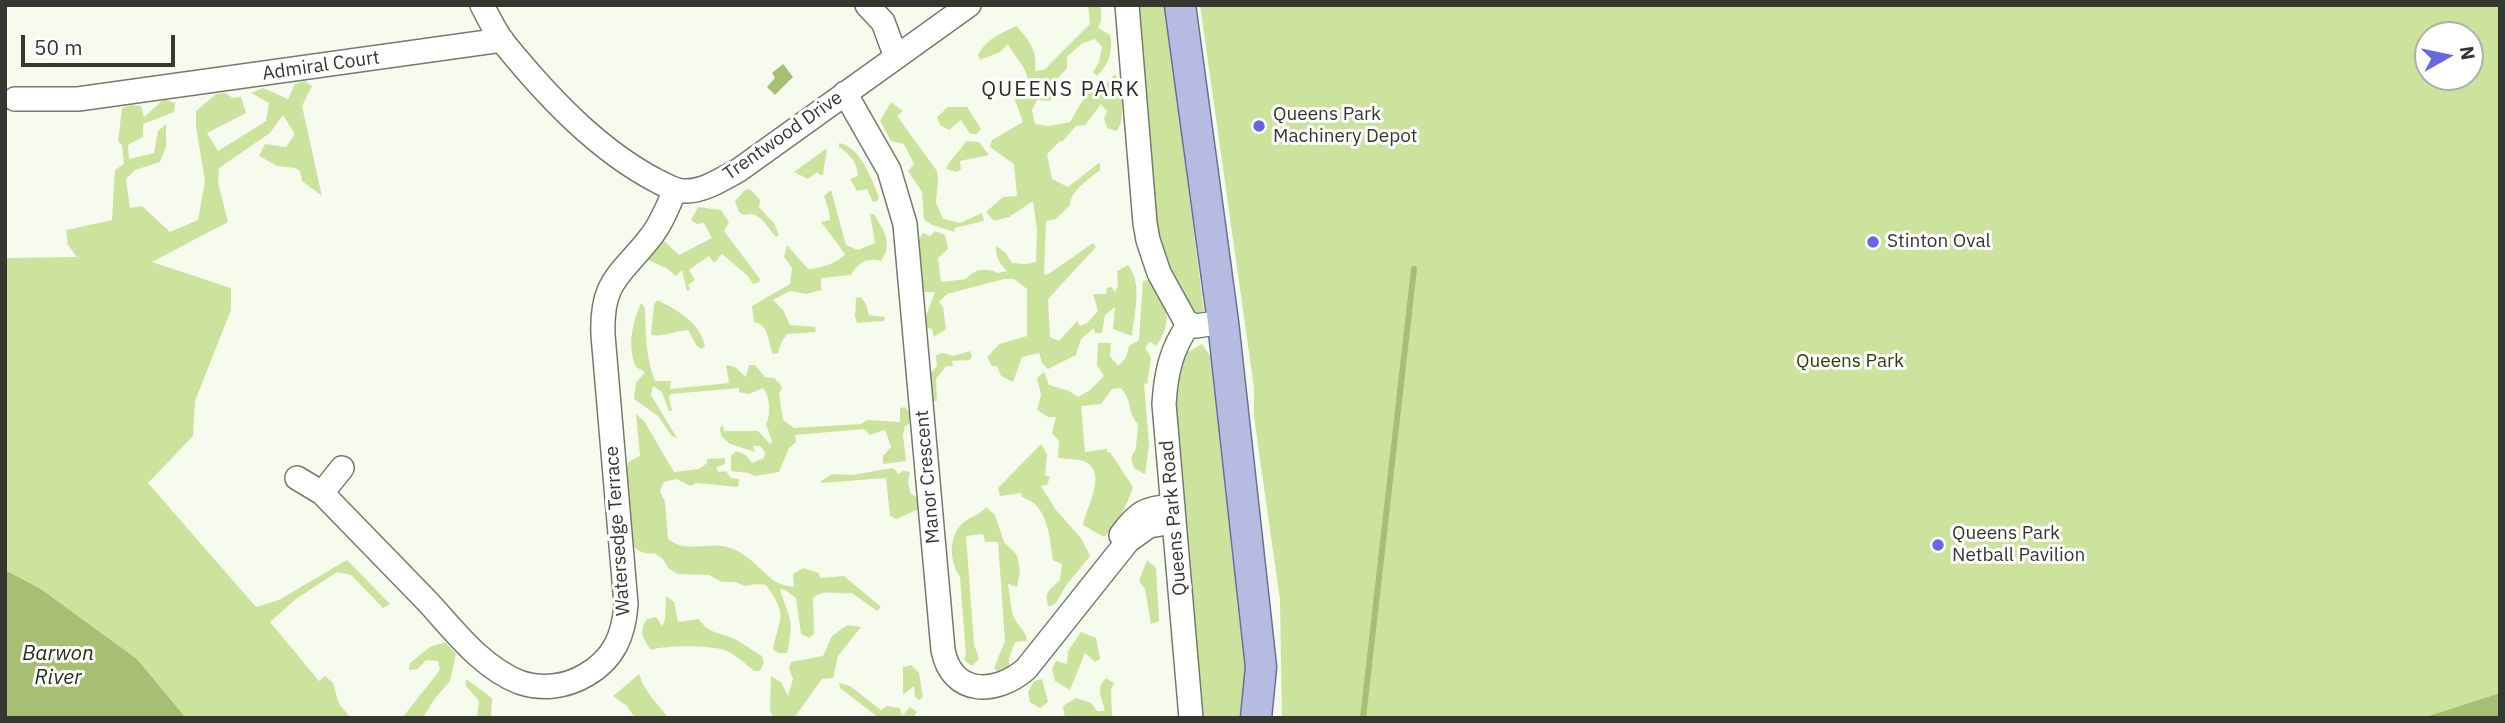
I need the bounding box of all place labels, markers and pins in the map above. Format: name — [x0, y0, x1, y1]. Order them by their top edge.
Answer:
place label: Queens Park Machinery Depot — [1273, 104, 1418, 148]
marker: Queens Park Machinery Depot — [1251, 118, 1267, 134]
place label: Stinton Oval — [1887, 231, 1991, 253]
marker: Stinton Oval — [1865, 234, 1881, 250]
place label: Queens Park Netball Pavilion — [1952, 523, 2085, 567]
marker: Queens Park Netball Pavilion — [1930, 537, 1946, 553]

